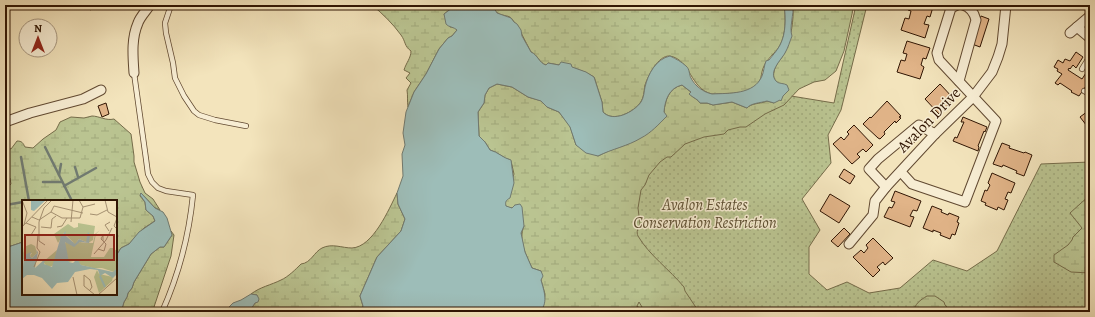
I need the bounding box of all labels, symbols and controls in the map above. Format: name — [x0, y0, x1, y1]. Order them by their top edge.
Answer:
north arrow — [18, 18, 58, 58]
text: N — [34, 21, 42, 36]
street label: Avalon Drive — [892, 82, 966, 158]
park label: Avalon Estates Conservation Restriction — [633, 194, 777, 234]
inset map — [22, 200, 117, 295]

